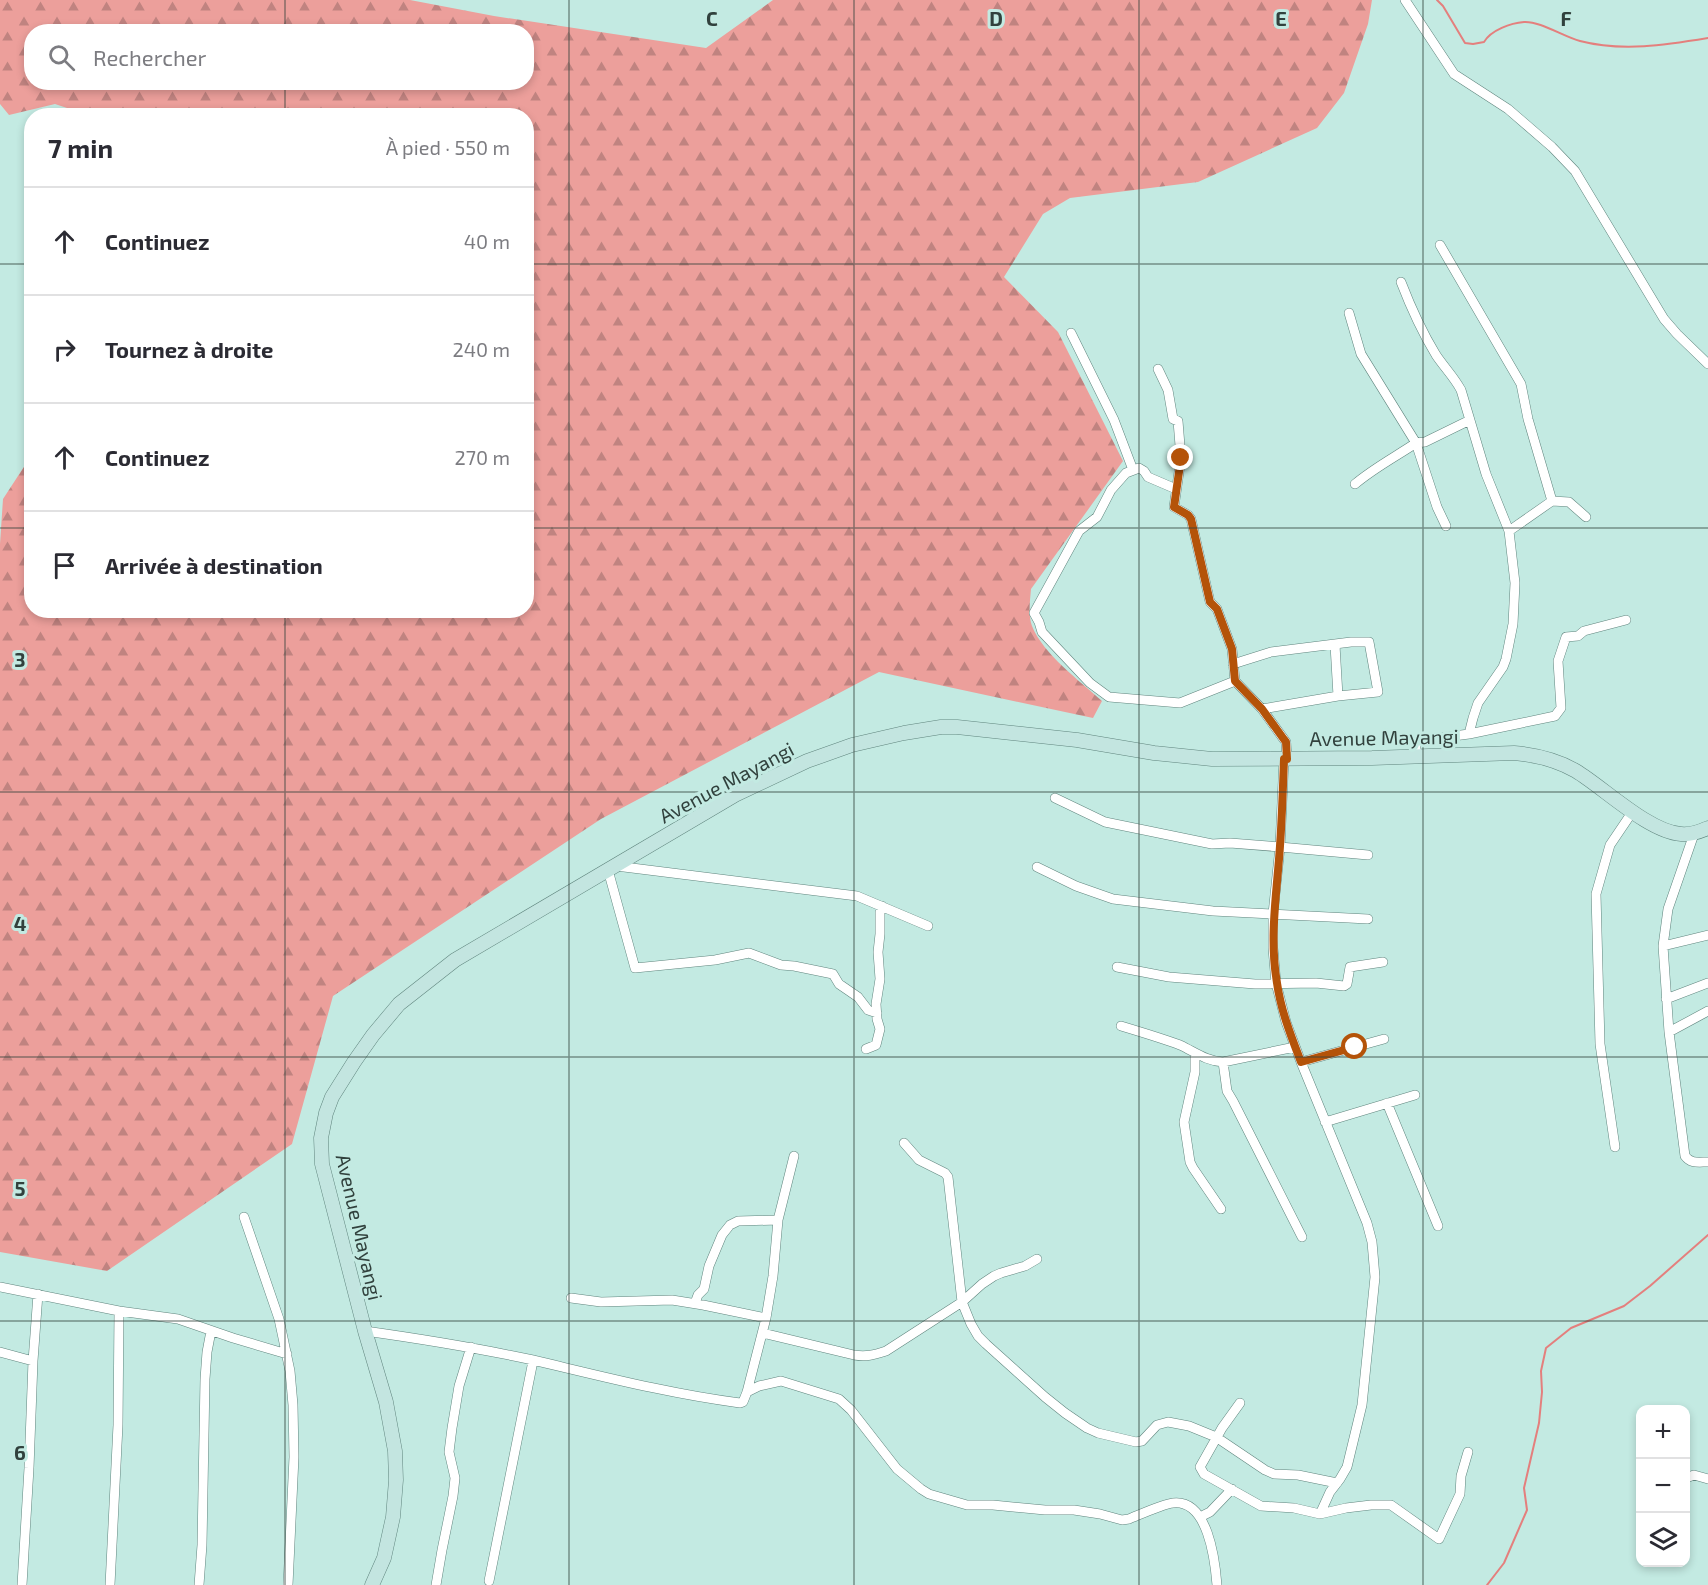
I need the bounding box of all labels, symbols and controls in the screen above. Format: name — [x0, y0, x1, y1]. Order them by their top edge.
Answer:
text: C — [706, 6, 718, 30]
text: D — [989, 6, 1003, 30]
text: E — [1275, 6, 1287, 30]
text: F — [1560, 6, 1572, 30]
search box — [24, 24, 534, 90]
icon: search — [45, 41, 78, 74]
text: Rechercher — [93, 44, 206, 70]
text: 7 min — [48, 132, 113, 163]
text: À pied · 550 m — [386, 135, 510, 159]
icon: ahead — [48, 225, 81, 258]
text: Continuez — [105, 228, 209, 254]
text: 40 m — [464, 229, 510, 253]
icon: right — [48, 333, 81, 366]
text: Tournez à droite — [105, 336, 274, 362]
text: 240 m — [452, 337, 510, 361]
icon: ahead — [48, 441, 81, 474]
text: Continuez — [105, 444, 209, 470]
route end — [1167, 444, 1193, 470]
text: 270 m — [454, 445, 510, 469]
icon: arrive — [48, 549, 81, 582]
text: Arrivée à destination — [105, 552, 323, 578]
text: 3 — [14, 647, 26, 671]
street label: Avenue Mayangi — [1309, 724, 1459, 750]
street label: Avenue Mayangi — [654, 736, 798, 828]
text: 4 — [14, 911, 27, 935]
route start — [1341, 1033, 1367, 1059]
street label: Avenue Mayangi — [332, 1152, 388, 1302]
text: 5 — [14, 1176, 26, 1200]
map controls — [1636, 1405, 1690, 1567]
button: + — [1636, 1405, 1690, 1459]
text: 6 — [14, 1440, 26, 1464]
button: − — [1636, 1459, 1690, 1513]
button: layers — [1636, 1513, 1690, 1567]

